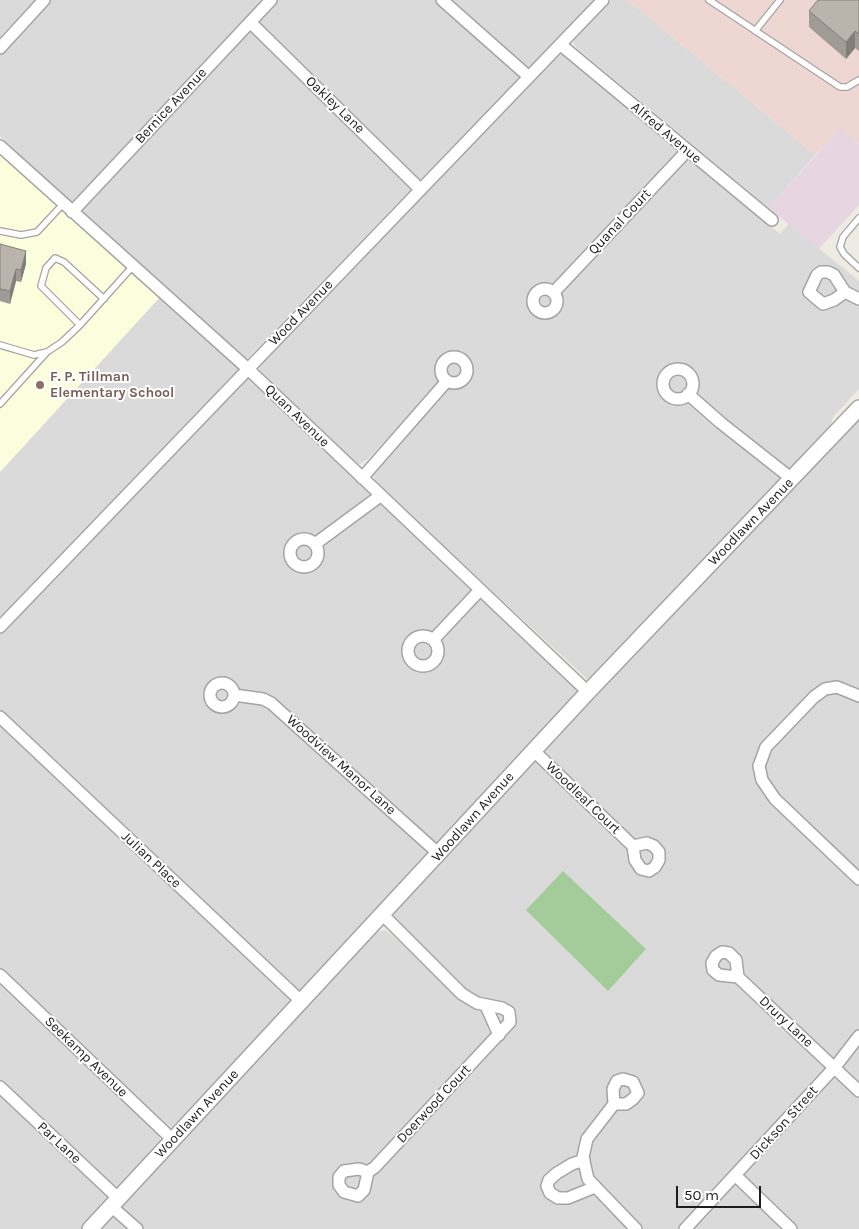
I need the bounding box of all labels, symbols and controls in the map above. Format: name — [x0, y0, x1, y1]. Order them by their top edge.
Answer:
street label: Bernice Avenue — [132, 65, 210, 147]
street label: Oakley Lane — [302, 73, 368, 137]
street label: Alfred Avenue — [627, 99, 705, 167]
street label: Quanal Court — [585, 186, 655, 258]
street label: Wood Avenue — [265, 277, 337, 349]
place label: F. P. Tillman Elementary School — [50, 369, 174, 402]
marker: F. P. Tillman Elementary School — [34, 379, 46, 391]
street label: Quan Avenue — [261, 381, 333, 451]
street label: Woodlawn Avenue — [705, 475, 797, 569]
street label: Woodview Manor Lane — [283, 711, 399, 819]
street label: Woodleaf Court — [542, 758, 624, 838]
street label: Woodlawn Avenue — [428, 769, 518, 865]
street label: Julian Place — [118, 828, 184, 892]
street label: Drury Lane — [756, 993, 816, 1051]
street label: Seekamp Avenue — [41, 1013, 131, 1101]
street label: Doerwood Court — [393, 1061, 475, 1147]
street label: Woodlawn Avenue — [152, 1066, 242, 1162]
street label: Dickson Street — [746, 1083, 822, 1163]
street label: Par Lane — [34, 1119, 84, 1167]
scale bar — [679, 1176, 764, 1208]
text: 50 m — [684, 1186, 719, 1204]

